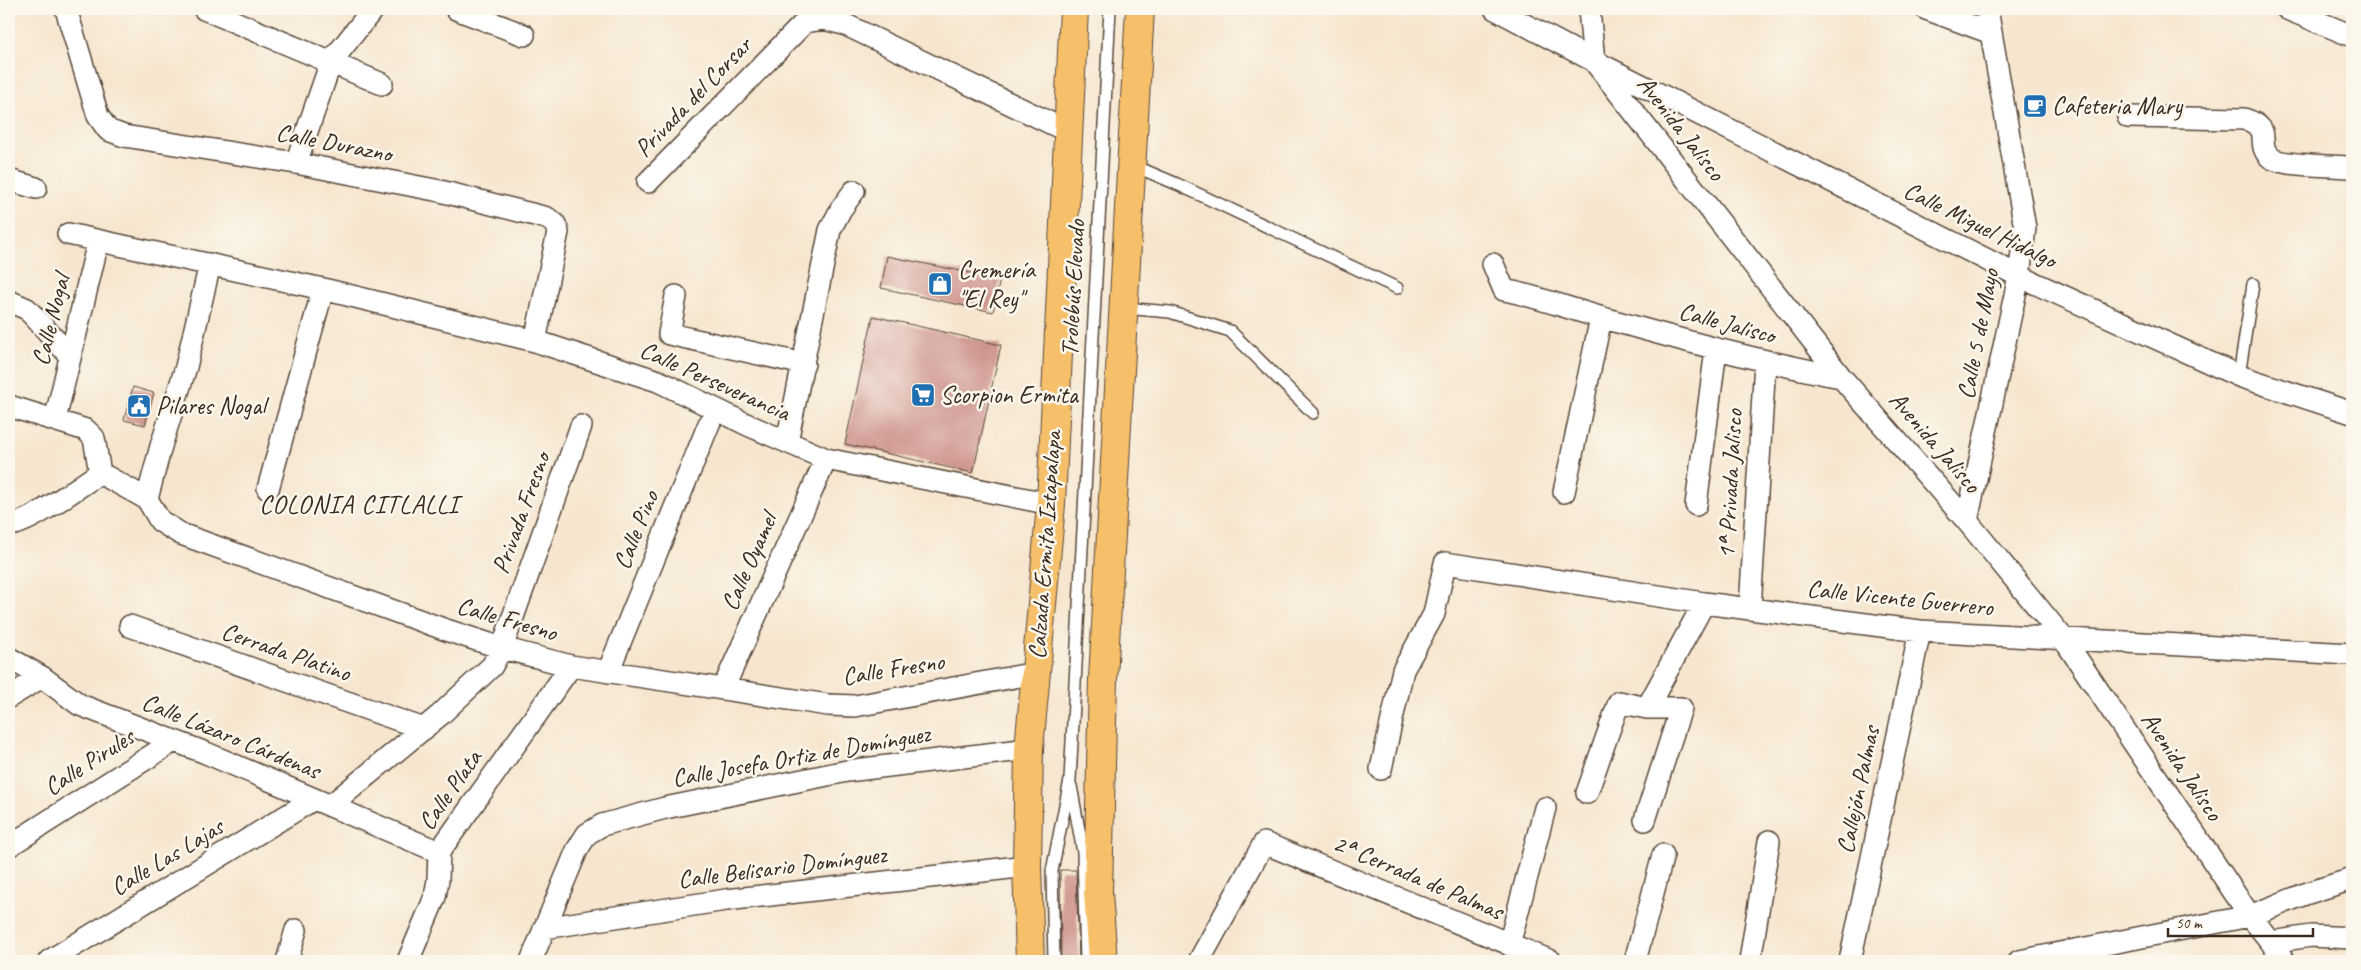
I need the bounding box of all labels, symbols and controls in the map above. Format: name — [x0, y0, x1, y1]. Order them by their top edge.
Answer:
street label: Privada del Corsar — [627, 29, 760, 164]
street label: Avenida Jalisco — [1630, 69, 1733, 188]
place label: Cafeteria Mary — [2052, 90, 2184, 122]
cafe icon: Cafeteria Mary — [2022, 93, 2048, 119]
street label: Calle Durazno — [274, 116, 398, 170]
street label: Calle Miguel Hidalgo — [1898, 174, 2064, 277]
street label: Trolebús Elevado — [1053, 218, 1093, 357]
place label: Cremería "El Rey" — [958, 254, 1037, 315]
street label: Calle 5 de Mayo — [1950, 265, 2007, 402]
street label: Calle Nogal — [24, 267, 79, 369]
shop icon: Cremería "El Rey" — [927, 271, 953, 297]
street label: Calle Jalisco — [1675, 295, 1782, 352]
street label: Calle Perseverancia — [635, 334, 797, 429]
place label: Scorpion Ermita — [940, 379, 1080, 411]
supermarket icon: Scorpion Ermita — [910, 382, 936, 408]
street label: Avenida Jalisco — [1882, 384, 1989, 500]
place label: Pilares Nogal — [156, 390, 270, 422]
public building icon: Pilares Nogal — [126, 393, 152, 419]
street label: 1ª Privada Jalisco — [1710, 407, 1750, 560]
street label: Calzada Ermita Iztapalapa — [1021, 427, 1069, 660]
street label: Privada Fresno — [484, 445, 559, 578]
street label: Calle Pino — [606, 485, 667, 574]
district label: COLONIA CITLALLI — [259, 488, 463, 521]
street label: Calle Oyamel — [713, 504, 786, 616]
street label: Calle Vicente Guerrero — [1805, 572, 1996, 624]
street label: Calle Fresno — [453, 589, 562, 649]
street label: Cerrada Platino — [217, 615, 356, 689]
street label: Calle Fresno — [840, 645, 947, 693]
street label: Calle Lázaro Cárdenas — [137, 686, 327, 787]
street label: Avenida Jalisco — [2134, 705, 2231, 828]
street label: Calle Josefa Ortiz de Domínguez — [669, 717, 935, 794]
street label: Calle Pirules — [38, 720, 142, 803]
street label: Callejón Palmas — [1829, 721, 1888, 856]
street label: Calle Plata — [411, 742, 490, 836]
street label: Calle Las Lajas — [105, 810, 231, 903]
street label: 2ª Cerrada de Palmas — [1328, 827, 1510, 928]
street label: Calle Belisario Domínguez — [676, 838, 890, 896]
scale bar — [2168, 905, 2314, 937]
text: 50 m — [2176, 914, 2203, 933]

